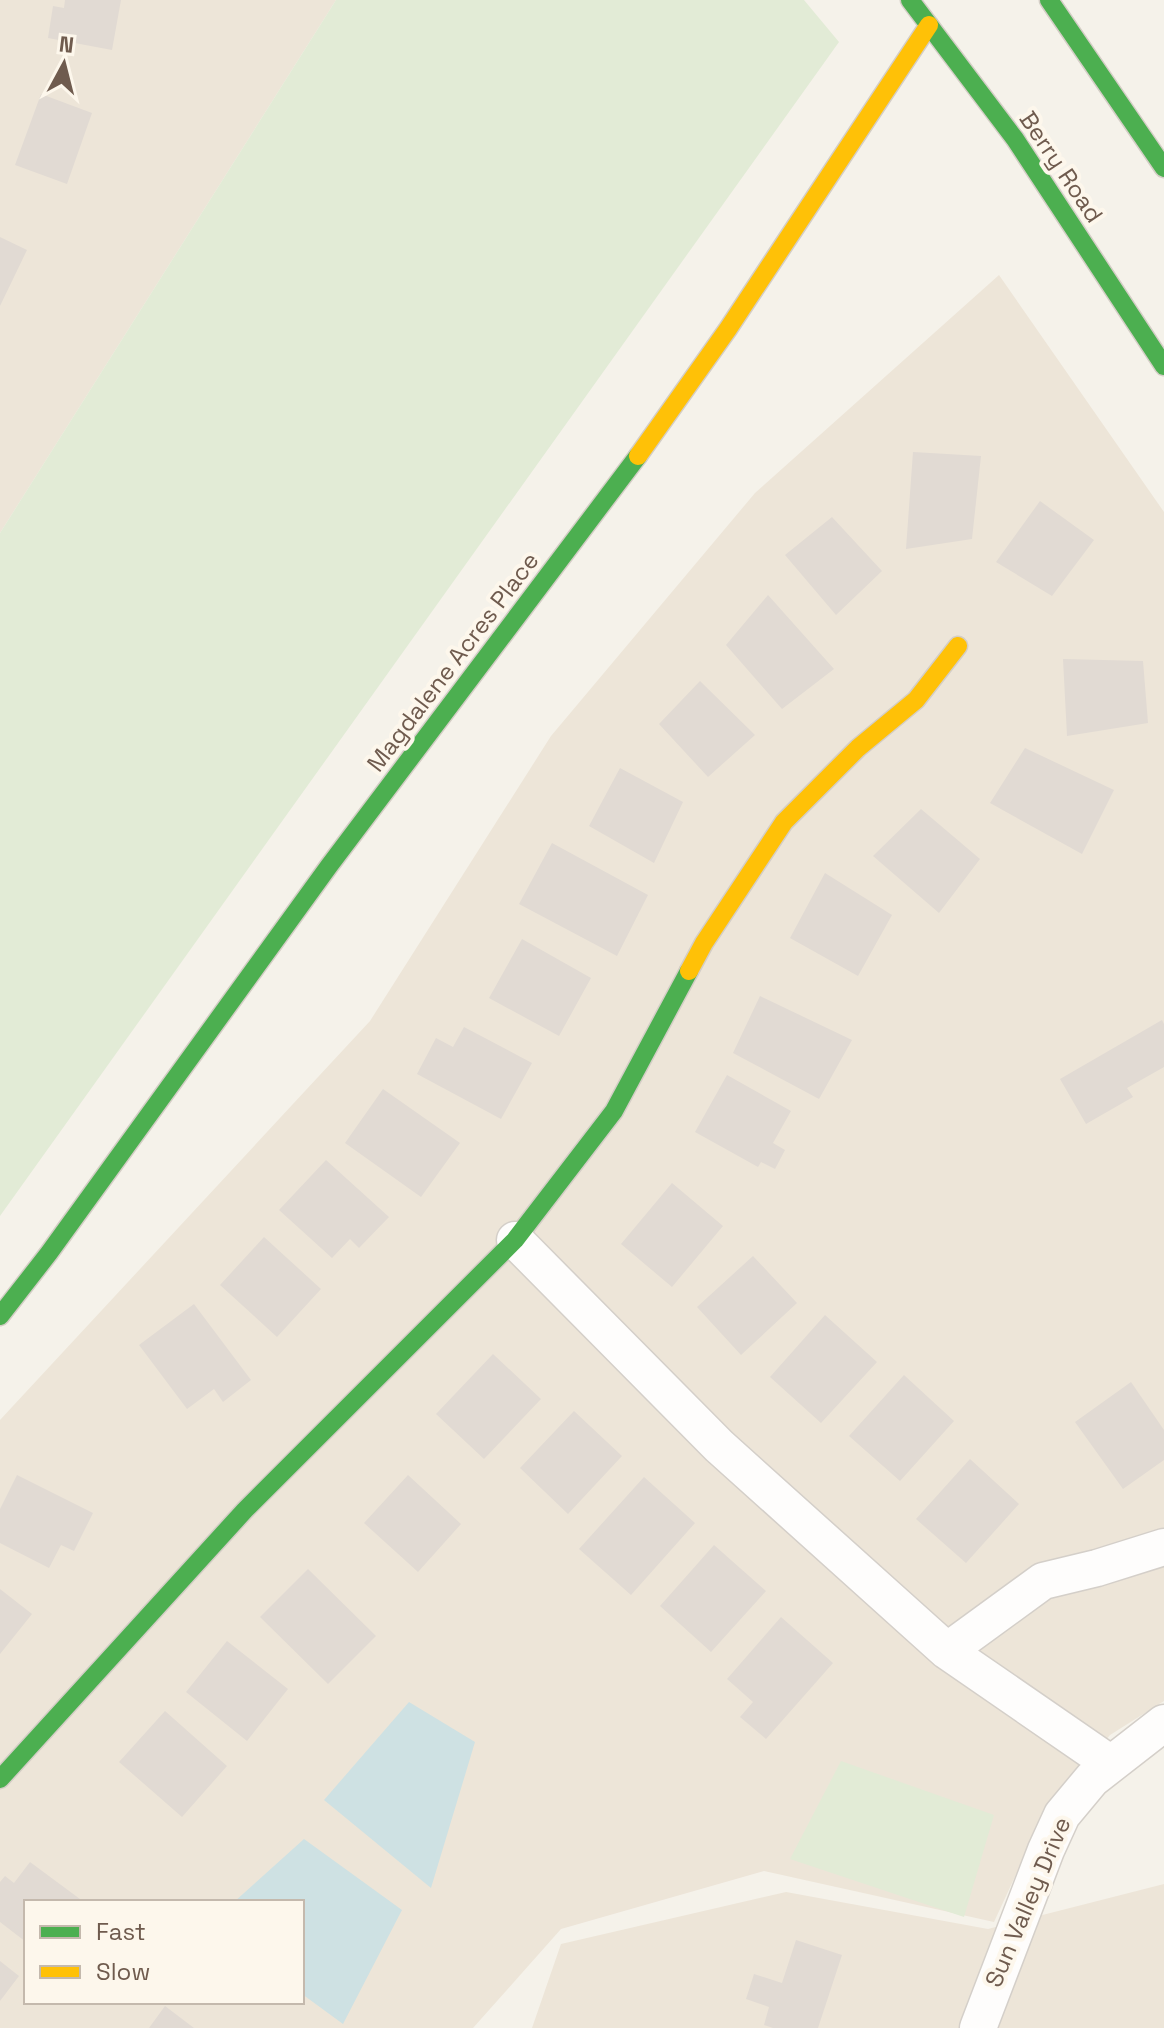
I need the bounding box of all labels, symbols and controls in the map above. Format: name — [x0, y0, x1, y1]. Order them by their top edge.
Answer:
north arrow — [24, 24, 104, 104]
text: N — [57, 29, 75, 59]
street label: Berry Road — [1013, 105, 1110, 228]
street label: Magdalene Acres Place — [360, 546, 545, 778]
street label: Sun Valley Drive — [978, 1812, 1077, 1992]
legend — [24, 1900, 304, 2004]
text: Fast — [96, 1916, 146, 1947]
text: Slow — [96, 1956, 150, 1987]

